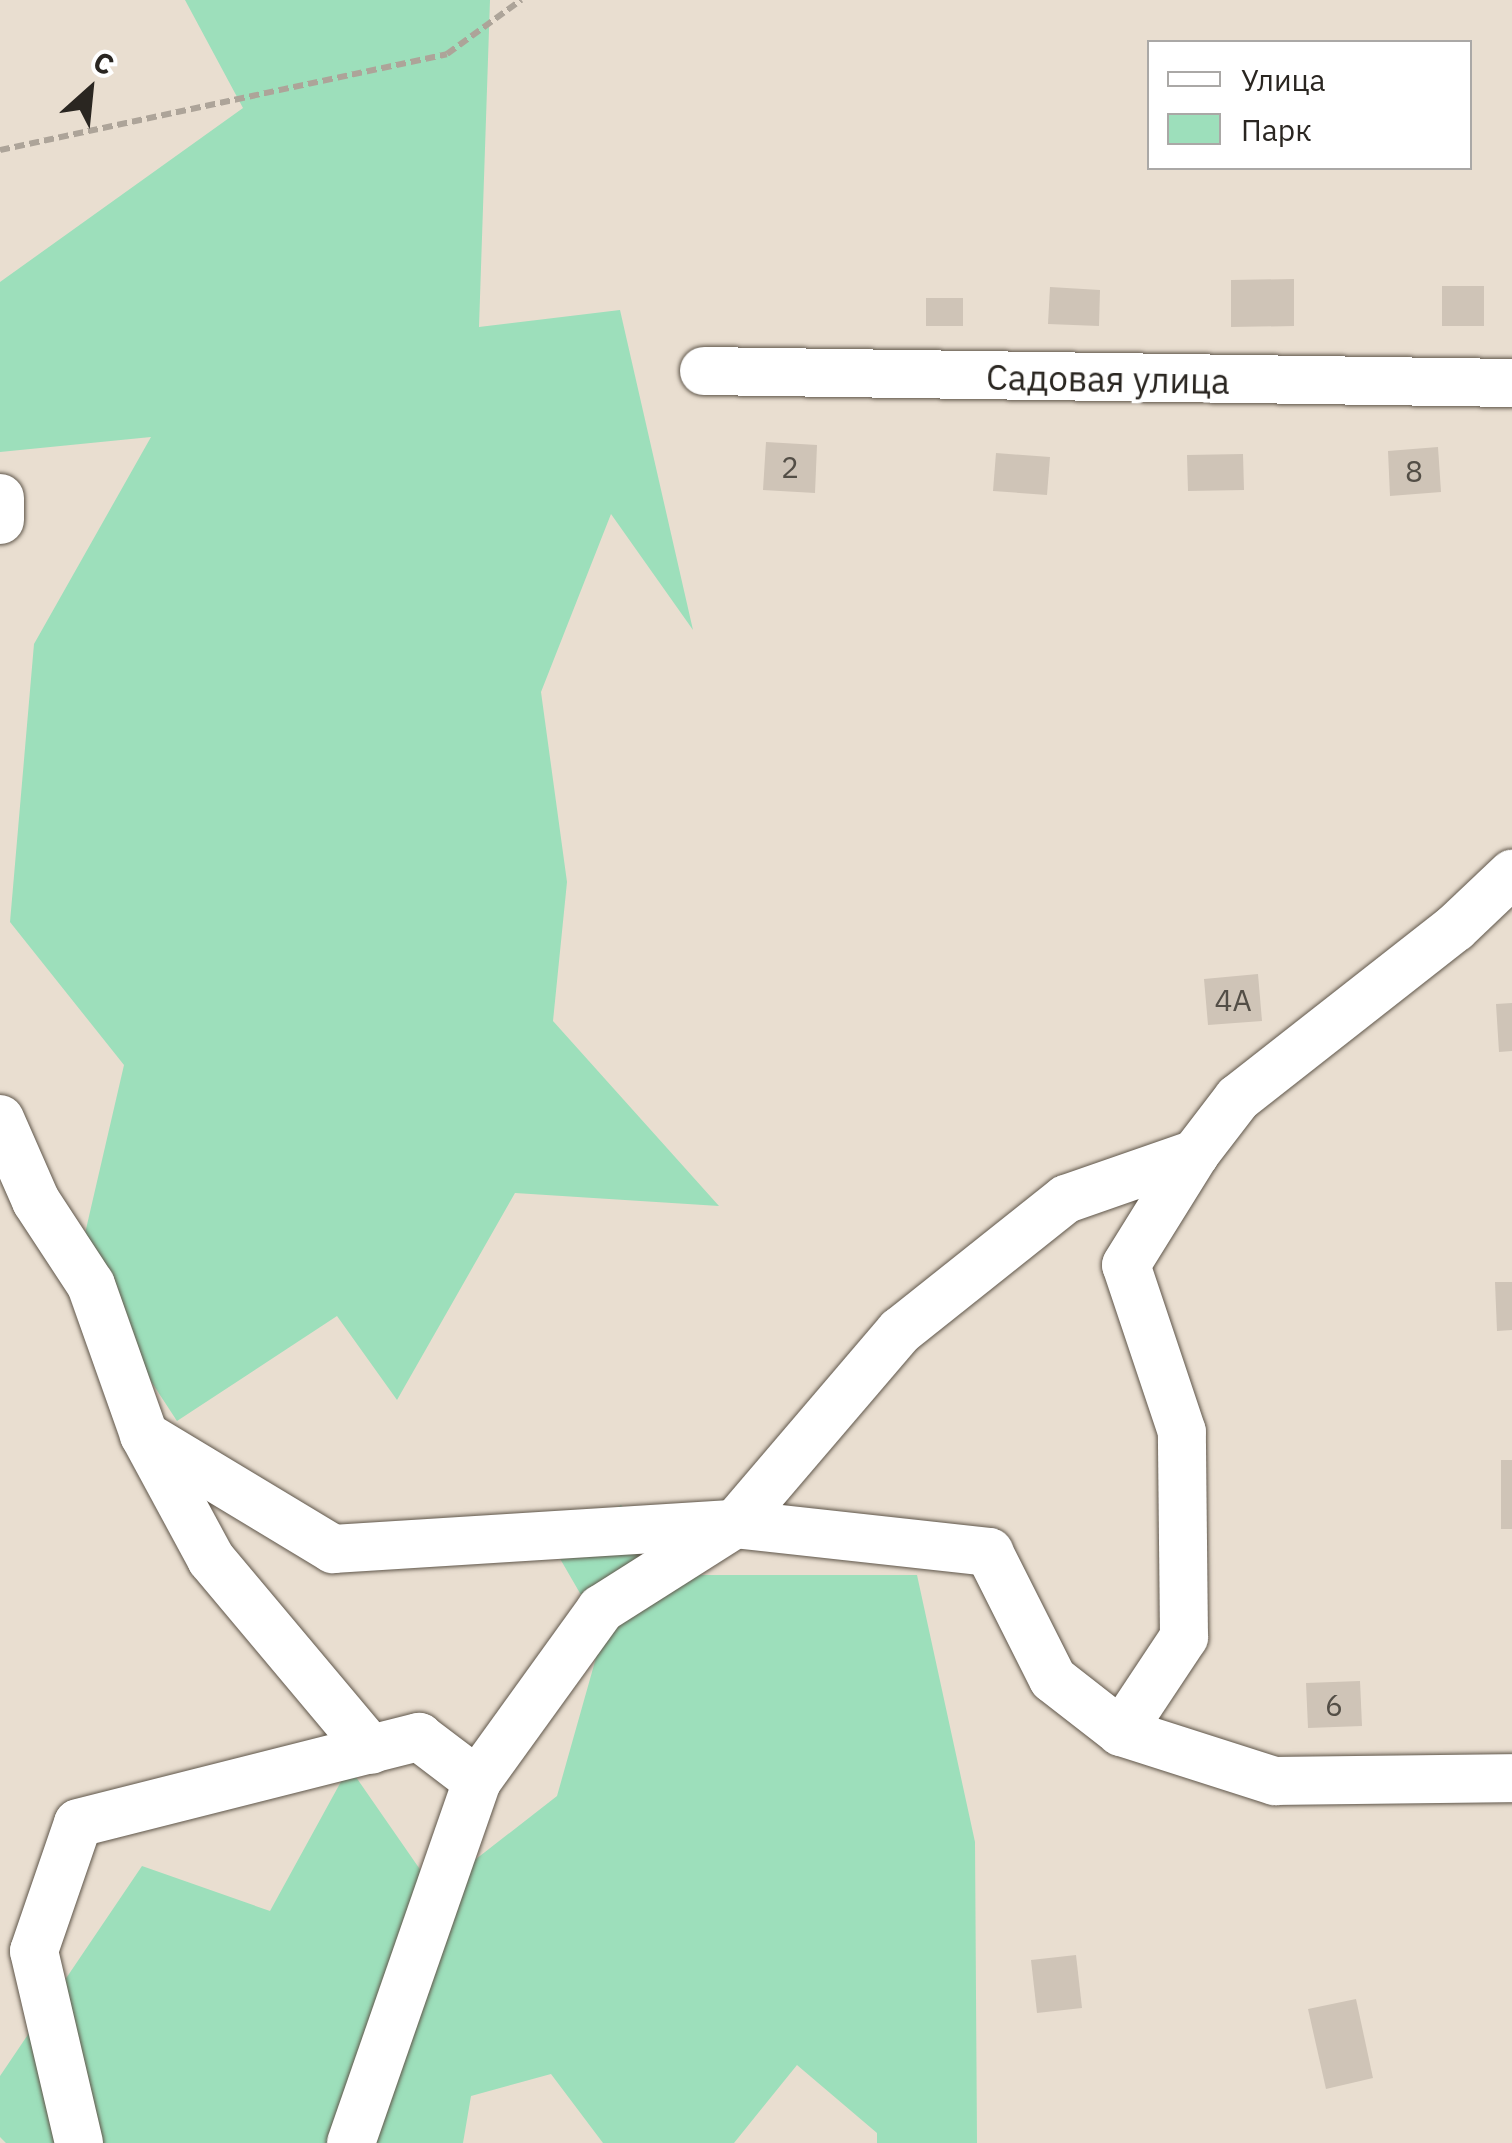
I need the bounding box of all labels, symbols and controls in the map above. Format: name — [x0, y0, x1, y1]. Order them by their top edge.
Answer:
north arrow — [40, 40, 140, 140]
legend — [1147, 40, 1472, 170]
text: С — [87, 42, 120, 83]
text: Улица — [1241, 60, 1326, 99]
text: Парк — [1241, 110, 1312, 149]
street label: Садовая улица — [986, 356, 1230, 402]
house number: 2 — [781, 449, 799, 485]
house number: 8 — [1405, 453, 1423, 489]
house number: 4А — [1214, 982, 1252, 1018]
house number: 6 — [1325, 1687, 1343, 1723]

